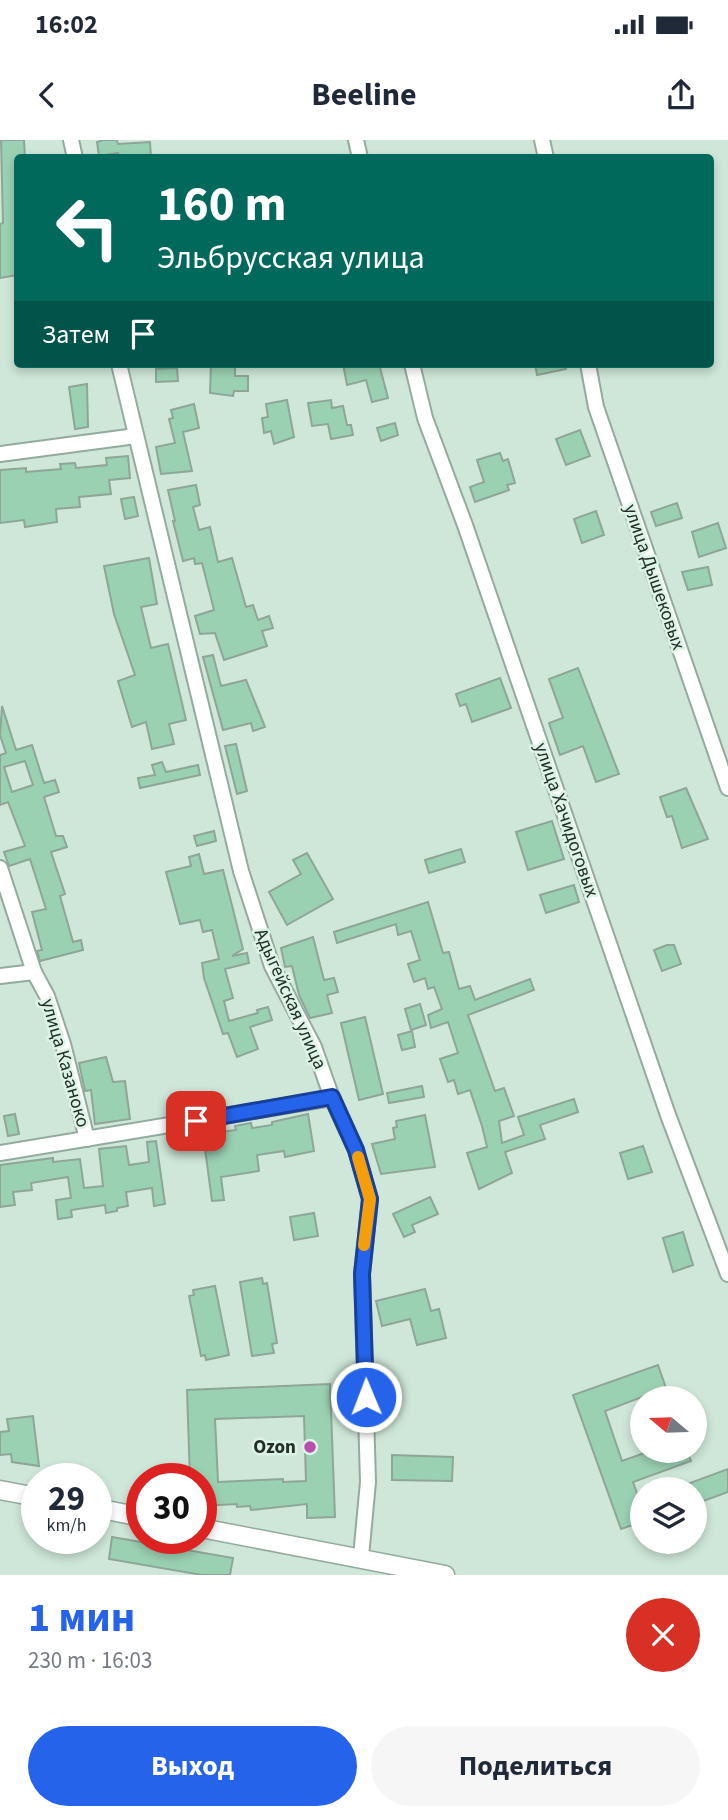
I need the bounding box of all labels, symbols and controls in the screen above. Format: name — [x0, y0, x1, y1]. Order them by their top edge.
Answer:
text: 16:02 — [35, 6, 98, 43]
text: Beeline — [311, 72, 417, 118]
icon: back — [28, 76, 66, 114]
icon: share — [662, 76, 700, 114]
text: 160 m — [157, 170, 286, 240]
icon: left — [42, 182, 133, 273]
text: Эльбрусская улица — [157, 235, 425, 281]
icon: arrive — [124, 315, 162, 353]
text: Затем — [42, 316, 110, 353]
street label: улица Дышековых — [616, 500, 692, 654]
street label: улица Хачидоговых — [527, 739, 605, 901]
street label: Адыгейская улица — [247, 924, 333, 1074]
street label: улица Казаноко — [34, 995, 96, 1131]
pin — [166, 1091, 226, 1151]
icon: arrive — [177, 1102, 215, 1140]
position arrow — [329, 1360, 403, 1434]
north arrow — [630, 1386, 707, 1463]
map controls — [630, 1386, 707, 1554]
place label: Ozon — [253, 1434, 296, 1461]
marker: Ozon — [302, 1439, 318, 1455]
speed limit sign: 30 — [126, 1463, 217, 1554]
text: 29 — [48, 1474, 85, 1524]
button: layers — [630, 1477, 707, 1554]
text: km/h — [47, 1513, 86, 1538]
text: 1 мин — [28, 1588, 135, 1648]
button: close — [626, 1598, 700, 1672]
text: 230 m · 16:03 — [28, 1644, 152, 1677]
button: Выход — [28, 1726, 357, 1806]
button: Поделиться — [371, 1726, 700, 1806]

